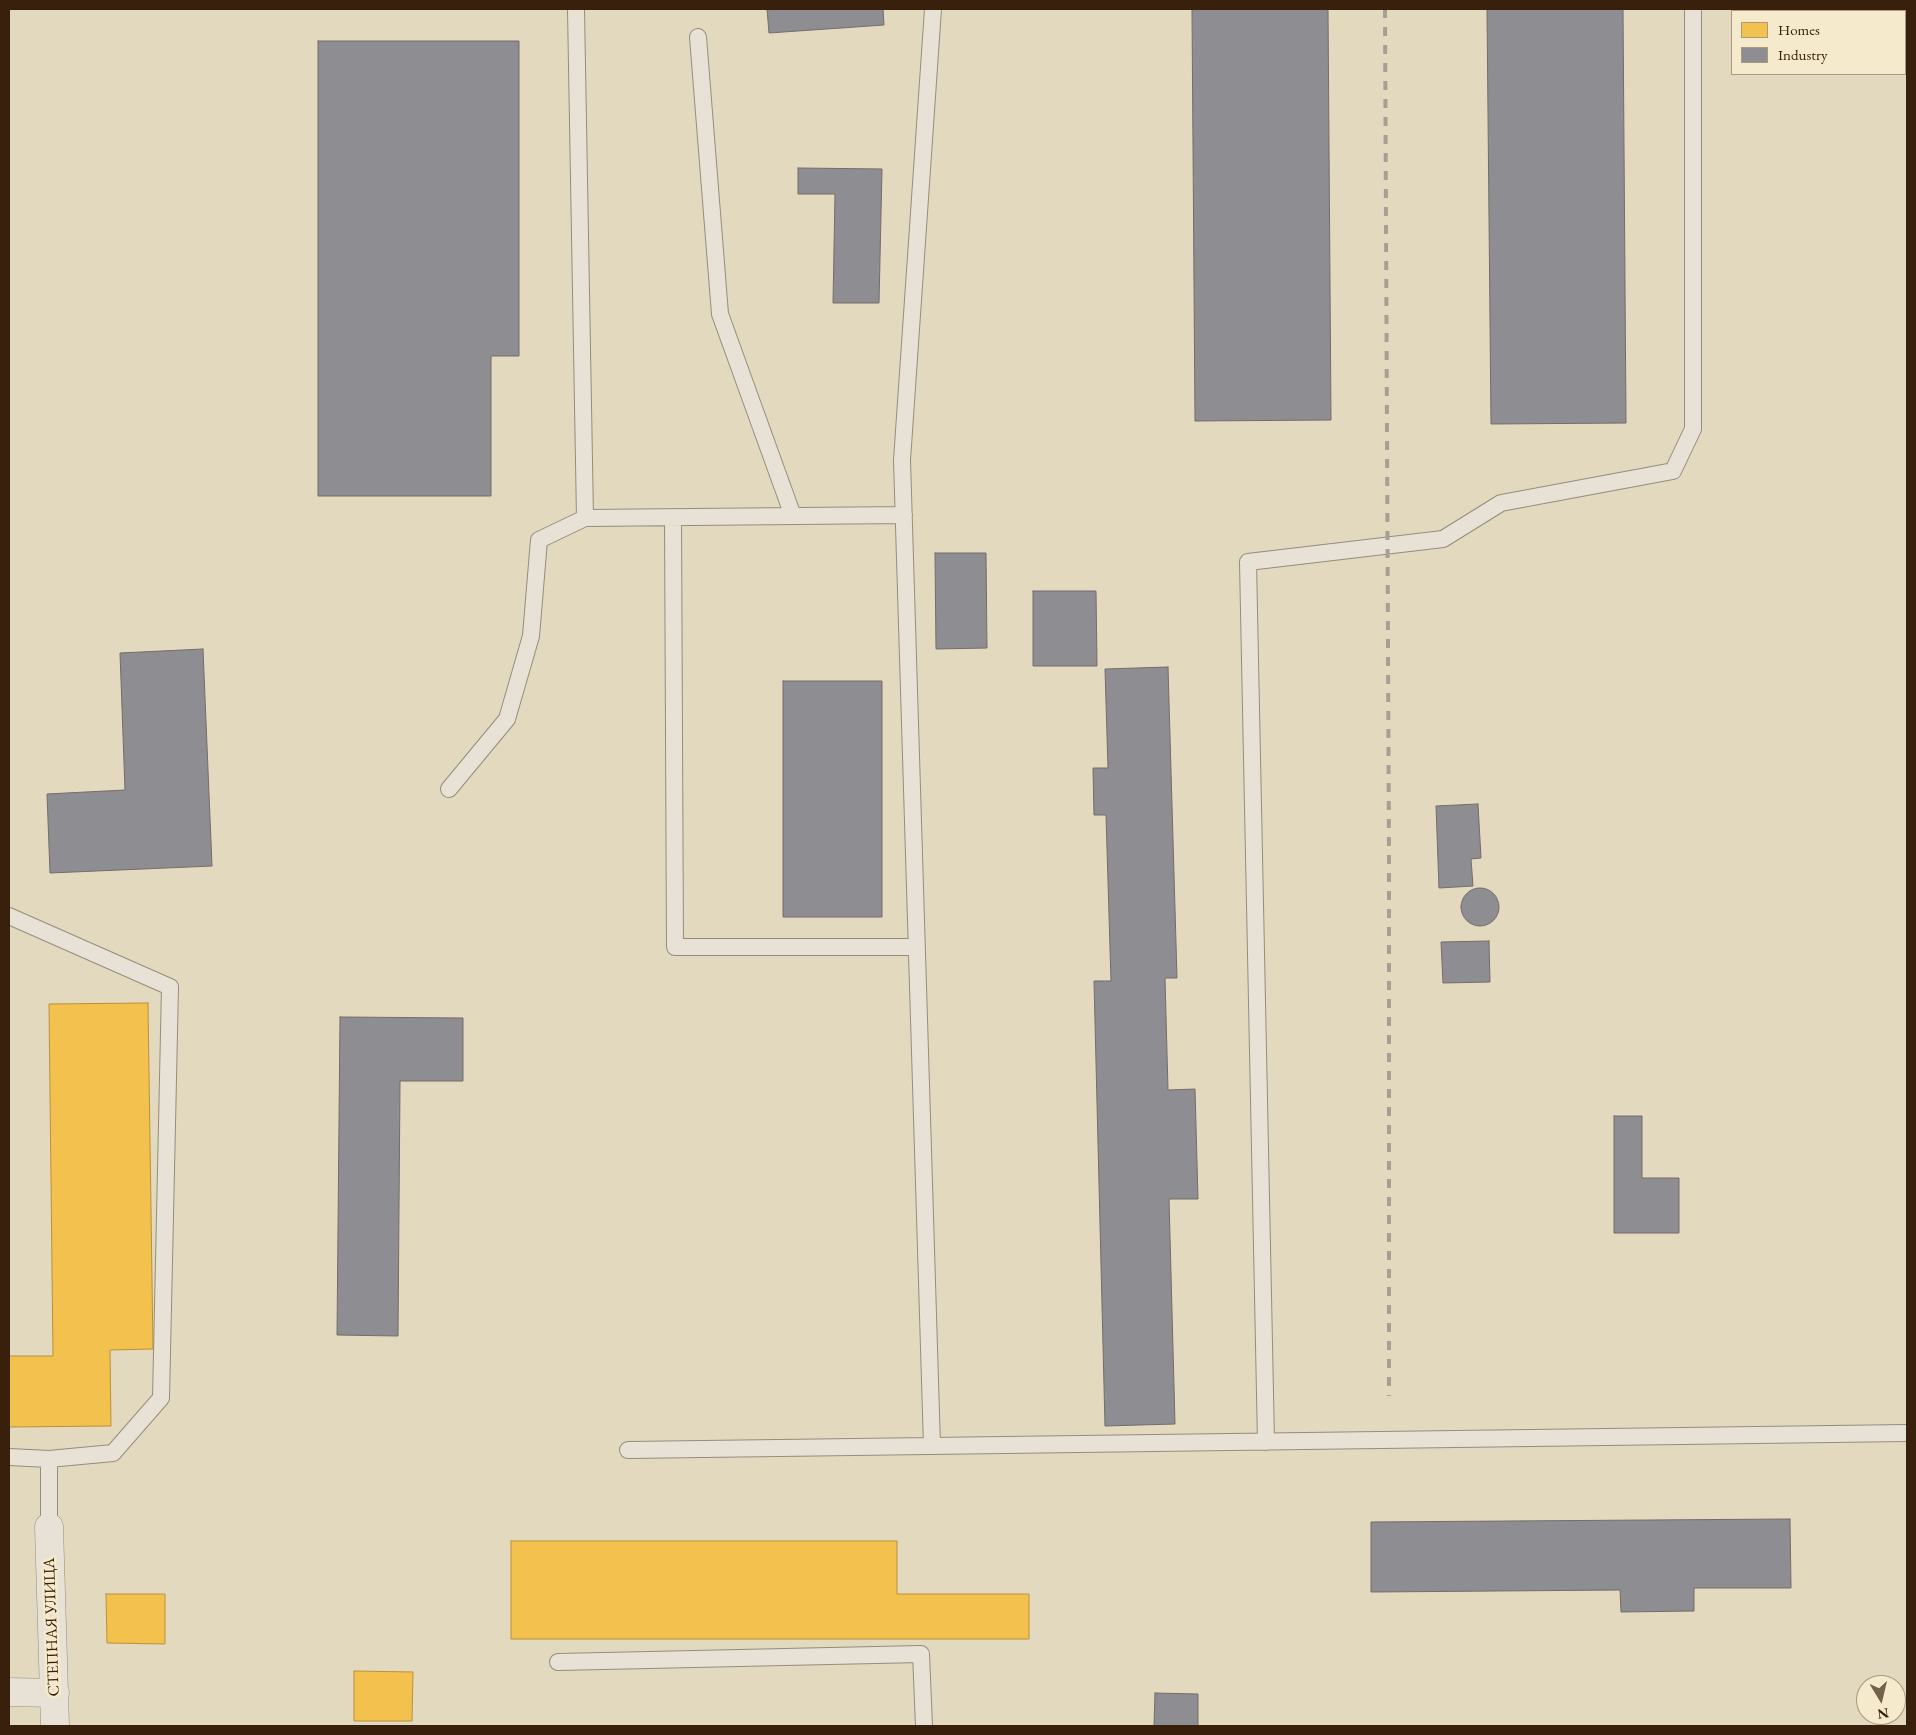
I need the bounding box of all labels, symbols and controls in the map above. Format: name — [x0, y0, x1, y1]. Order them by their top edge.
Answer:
legend — [1731, 10, 1906, 75]
text: Homes — [1778, 20, 1820, 39]
text: Industry — [1778, 45, 1828, 64]
street label: СТЕПНАЯ УЛИЦА — [40, 1557, 64, 1697]
north arrow — [1856, 1675, 1906, 1725]
text: N — [1876, 1704, 1890, 1724]

